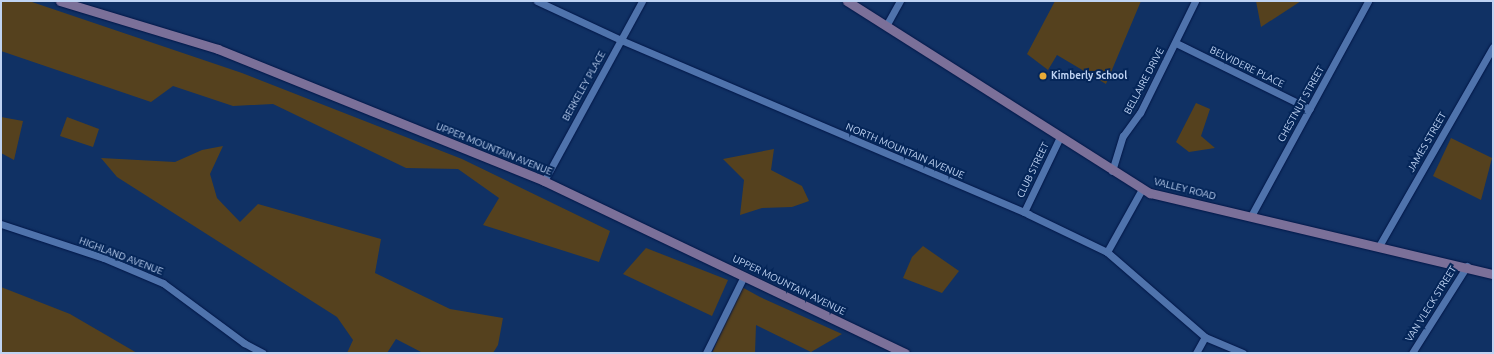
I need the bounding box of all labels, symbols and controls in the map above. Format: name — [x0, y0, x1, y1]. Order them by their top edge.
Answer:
street label: BELVIDERE PLACE — [1208, 44, 1286, 90]
street label: BELLAIRE DRIVE — [1121, 46, 1167, 116]
street label: BERKELEY PLACE — [560, 49, 608, 123]
street label: CHESTNUT STREET — [1275, 64, 1327, 144]
place label: Kimberly School — [1051, 70, 1127, 82]
marker: Kimberly School — [1038, 71, 1048, 81]
street label: JAMES STREET — [1405, 110, 1449, 174]
street label: UPPER MOUNTAIN AVENUE — [434, 120, 554, 178]
street label: NORTH MOUNTAIN AVENUE — [844, 121, 966, 181]
street label: CLUB STREET — [1014, 140, 1052, 200]
street label: VALLEY ROAD — [1153, 175, 1217, 203]
street label: HIGHLAND AVENUE — [77, 234, 165, 278]
street label: UPPER MOUNTAIN AVENUE — [730, 252, 848, 318]
street label: VAN VLECK STREET — [1403, 264, 1459, 344]

